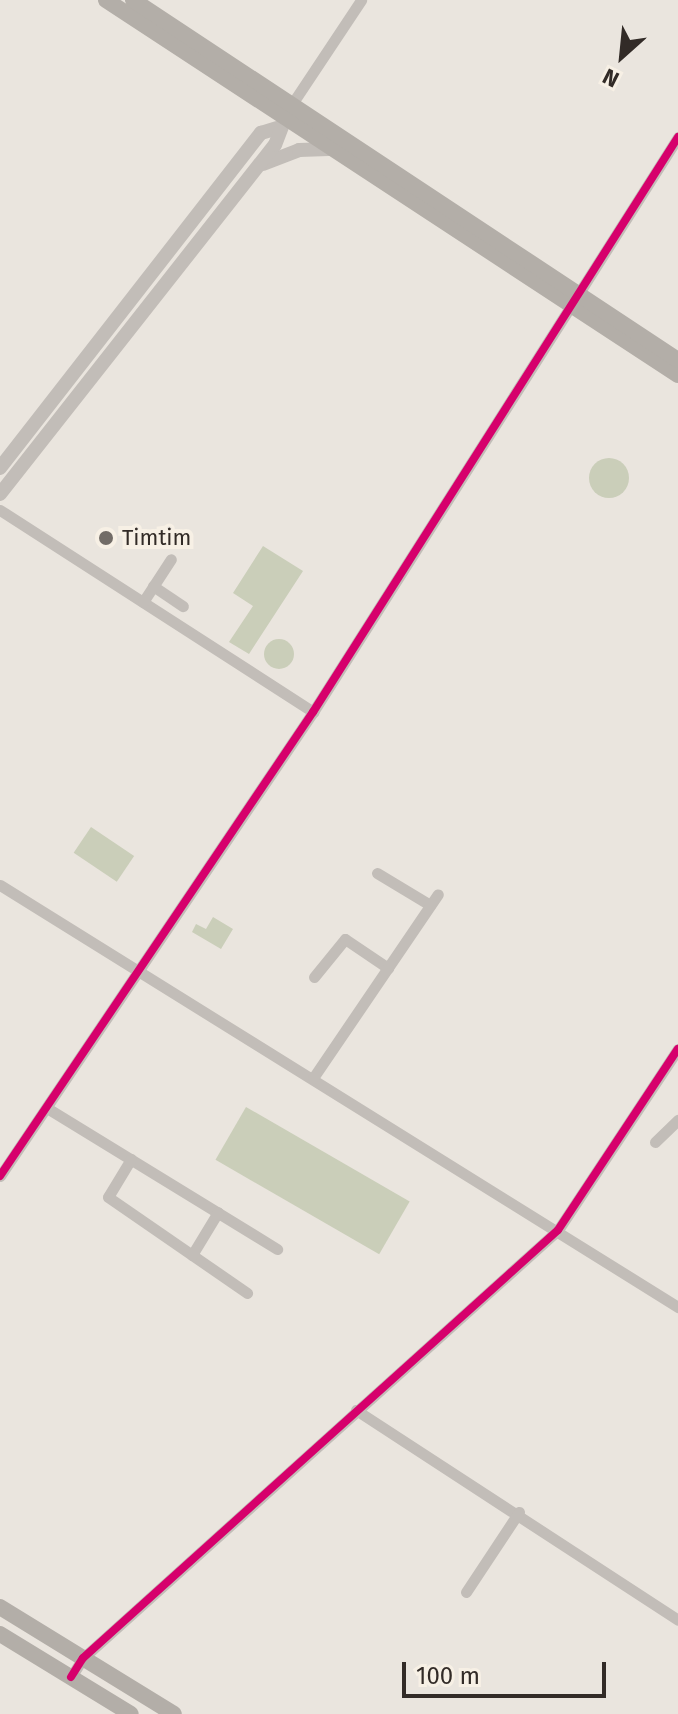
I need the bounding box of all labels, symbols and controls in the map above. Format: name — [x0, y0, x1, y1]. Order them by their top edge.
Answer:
north arrow — [582, 16, 662, 96]
text: N — [598, 62, 624, 93]
place label: Timtim — [122, 525, 191, 551]
marker: Timtim — [97, 529, 115, 547]
scale bar — [406, 1646, 610, 1696]
text: 100 m — [416, 1662, 480, 1690]

